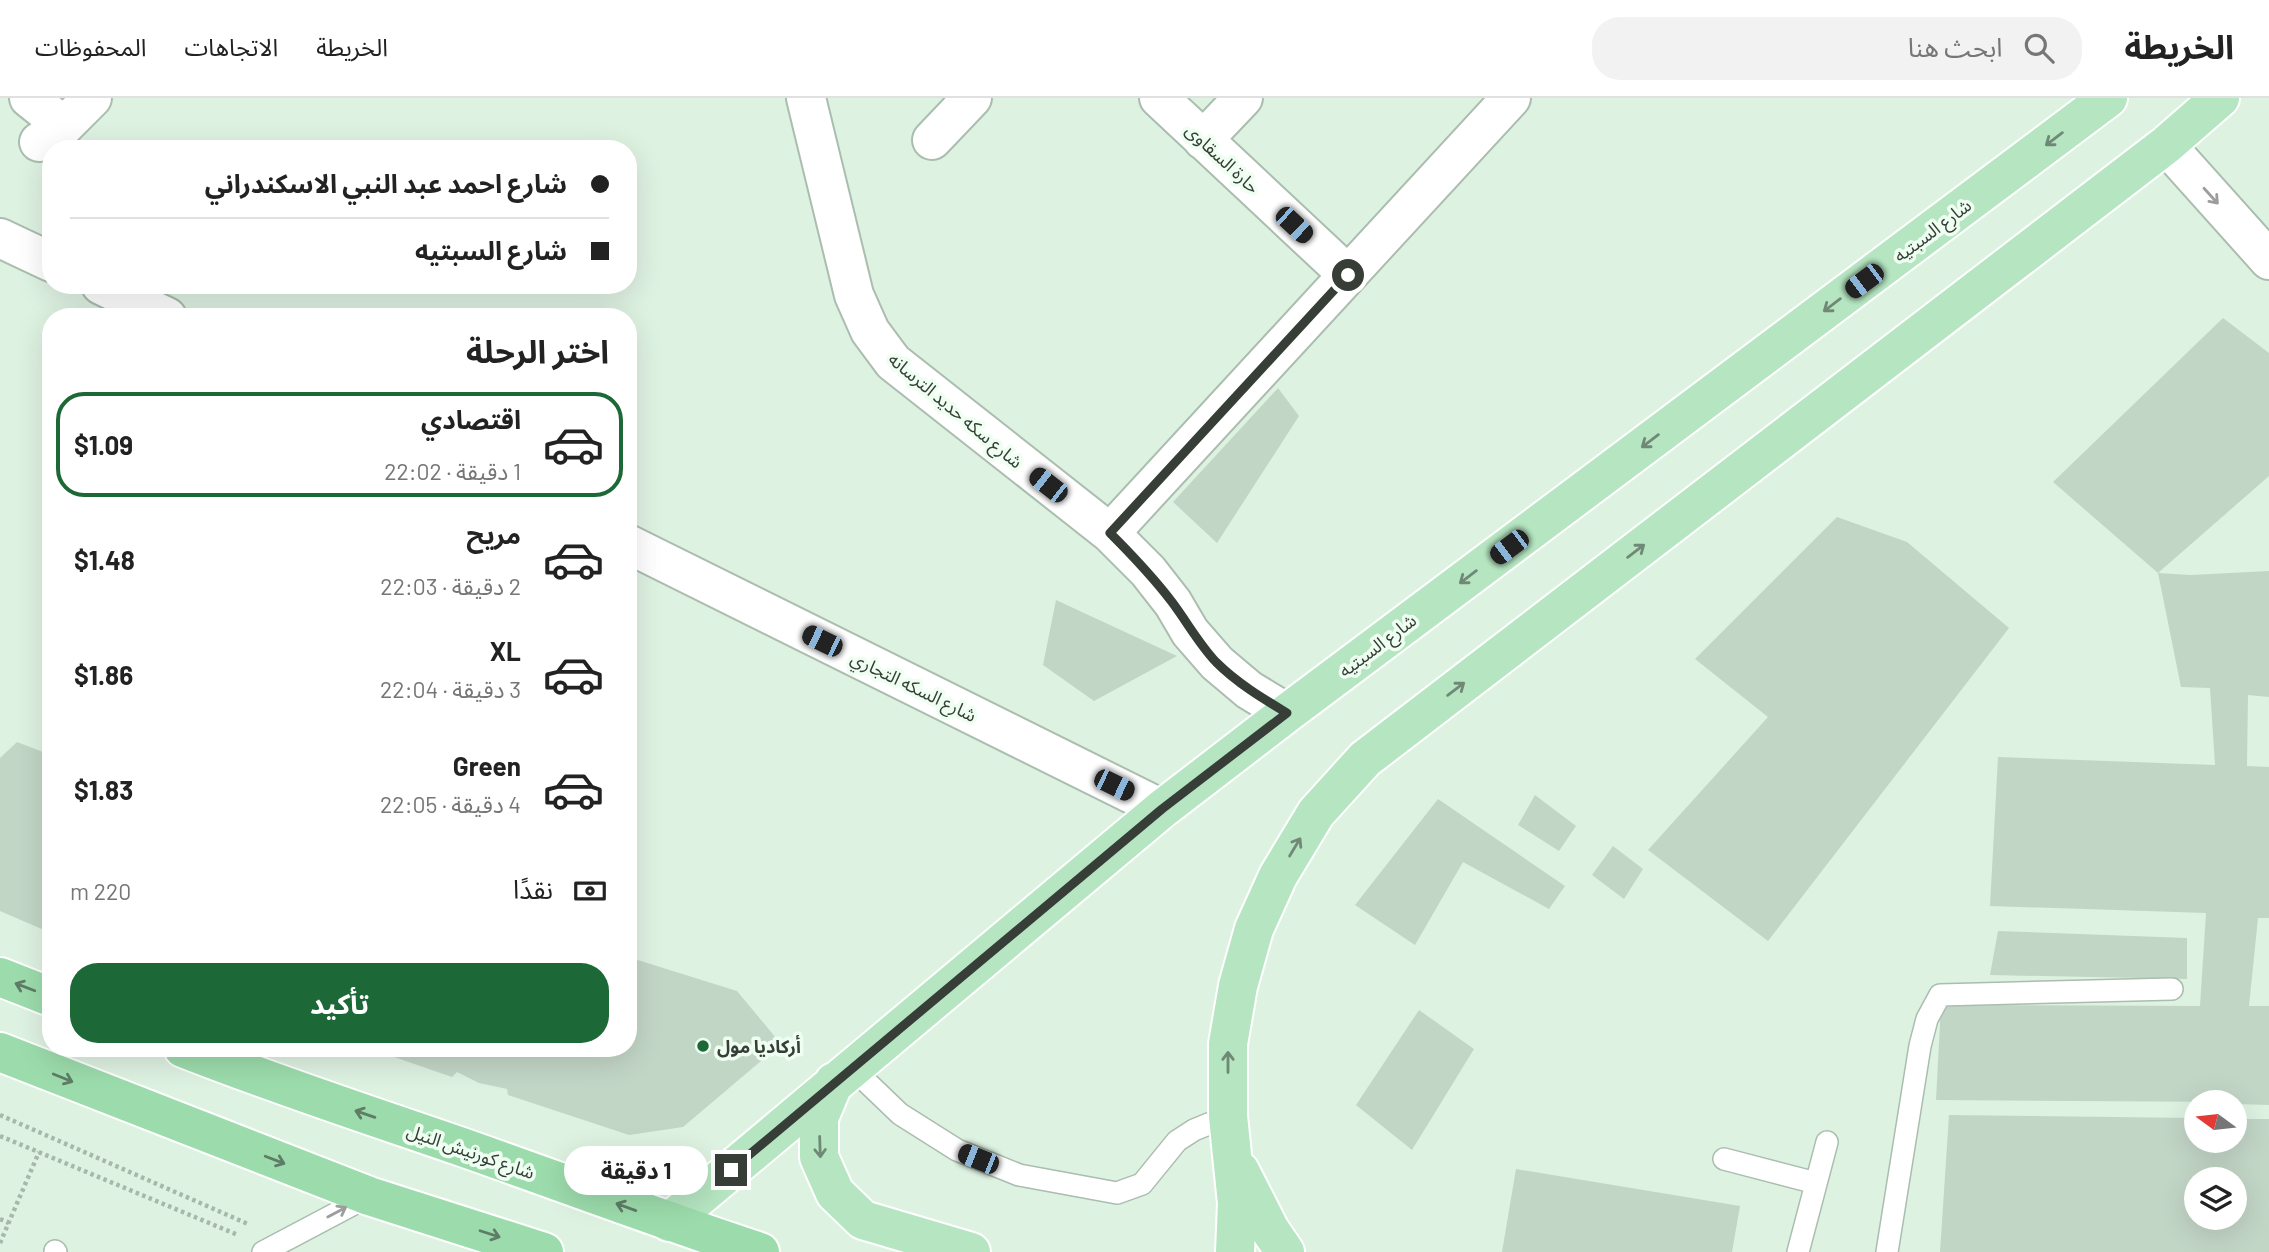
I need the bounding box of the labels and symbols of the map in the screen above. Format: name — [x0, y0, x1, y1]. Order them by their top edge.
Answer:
street label: حارة السقاوى — [1181, 118, 1264, 198]
one-way arrow — [2044, 131, 2063, 146]
one-way arrow — [2203, 186, 2219, 204]
street label: شارع السبتيه — [1889, 194, 1977, 269]
car — [1272, 203, 1317, 247]
route start — [1332, 259, 1364, 291]
car — [1841, 260, 1888, 302]
one-way arrow — [1823, 297, 1842, 312]
street label: شارع سكه حديد الترسانه — [882, 348, 1028, 476]
one-way arrow — [1641, 434, 1660, 448]
car — [1025, 464, 1072, 506]
car — [1486, 526, 1533, 568]
one-way arrow — [1627, 543, 1645, 558]
one-way arrow — [1459, 570, 1478, 585]
street label: شارع السبتيه — [1334, 609, 1422, 684]
car — [799, 622, 846, 660]
street label: شارع السكه التجاري — [846, 646, 980, 730]
one-way arrow — [1446, 682, 1465, 697]
car — [1091, 766, 1138, 804]
one-way arrow — [1289, 838, 1303, 858]
one-way arrow — [15, 980, 37, 992]
place label: أركاديا مول — [717, 1034, 801, 1058]
marker: أركاديا مول — [695, 1038, 711, 1054]
one-way arrow — [1221, 1051, 1235, 1074]
one-way arrow — [52, 1072, 74, 1085]
north arrow — [2184, 1090, 2247, 1153]
one-way arrow — [355, 1107, 377, 1119]
street label: شارع كورنيش النيل — [403, 1119, 538, 1187]
one-way arrow — [813, 1135, 826, 1158]
car — [955, 1141, 1002, 1177]
callout: 1 دقيقة — [563, 1146, 706, 1194]
route end — [715, 1154, 747, 1186]
one-way arrow — [264, 1155, 286, 1168]
one-way arrow — [615, 1199, 637, 1212]
one-way arrow — [327, 1205, 347, 1219]
one-way arrow — [479, 1229, 501, 1241]

